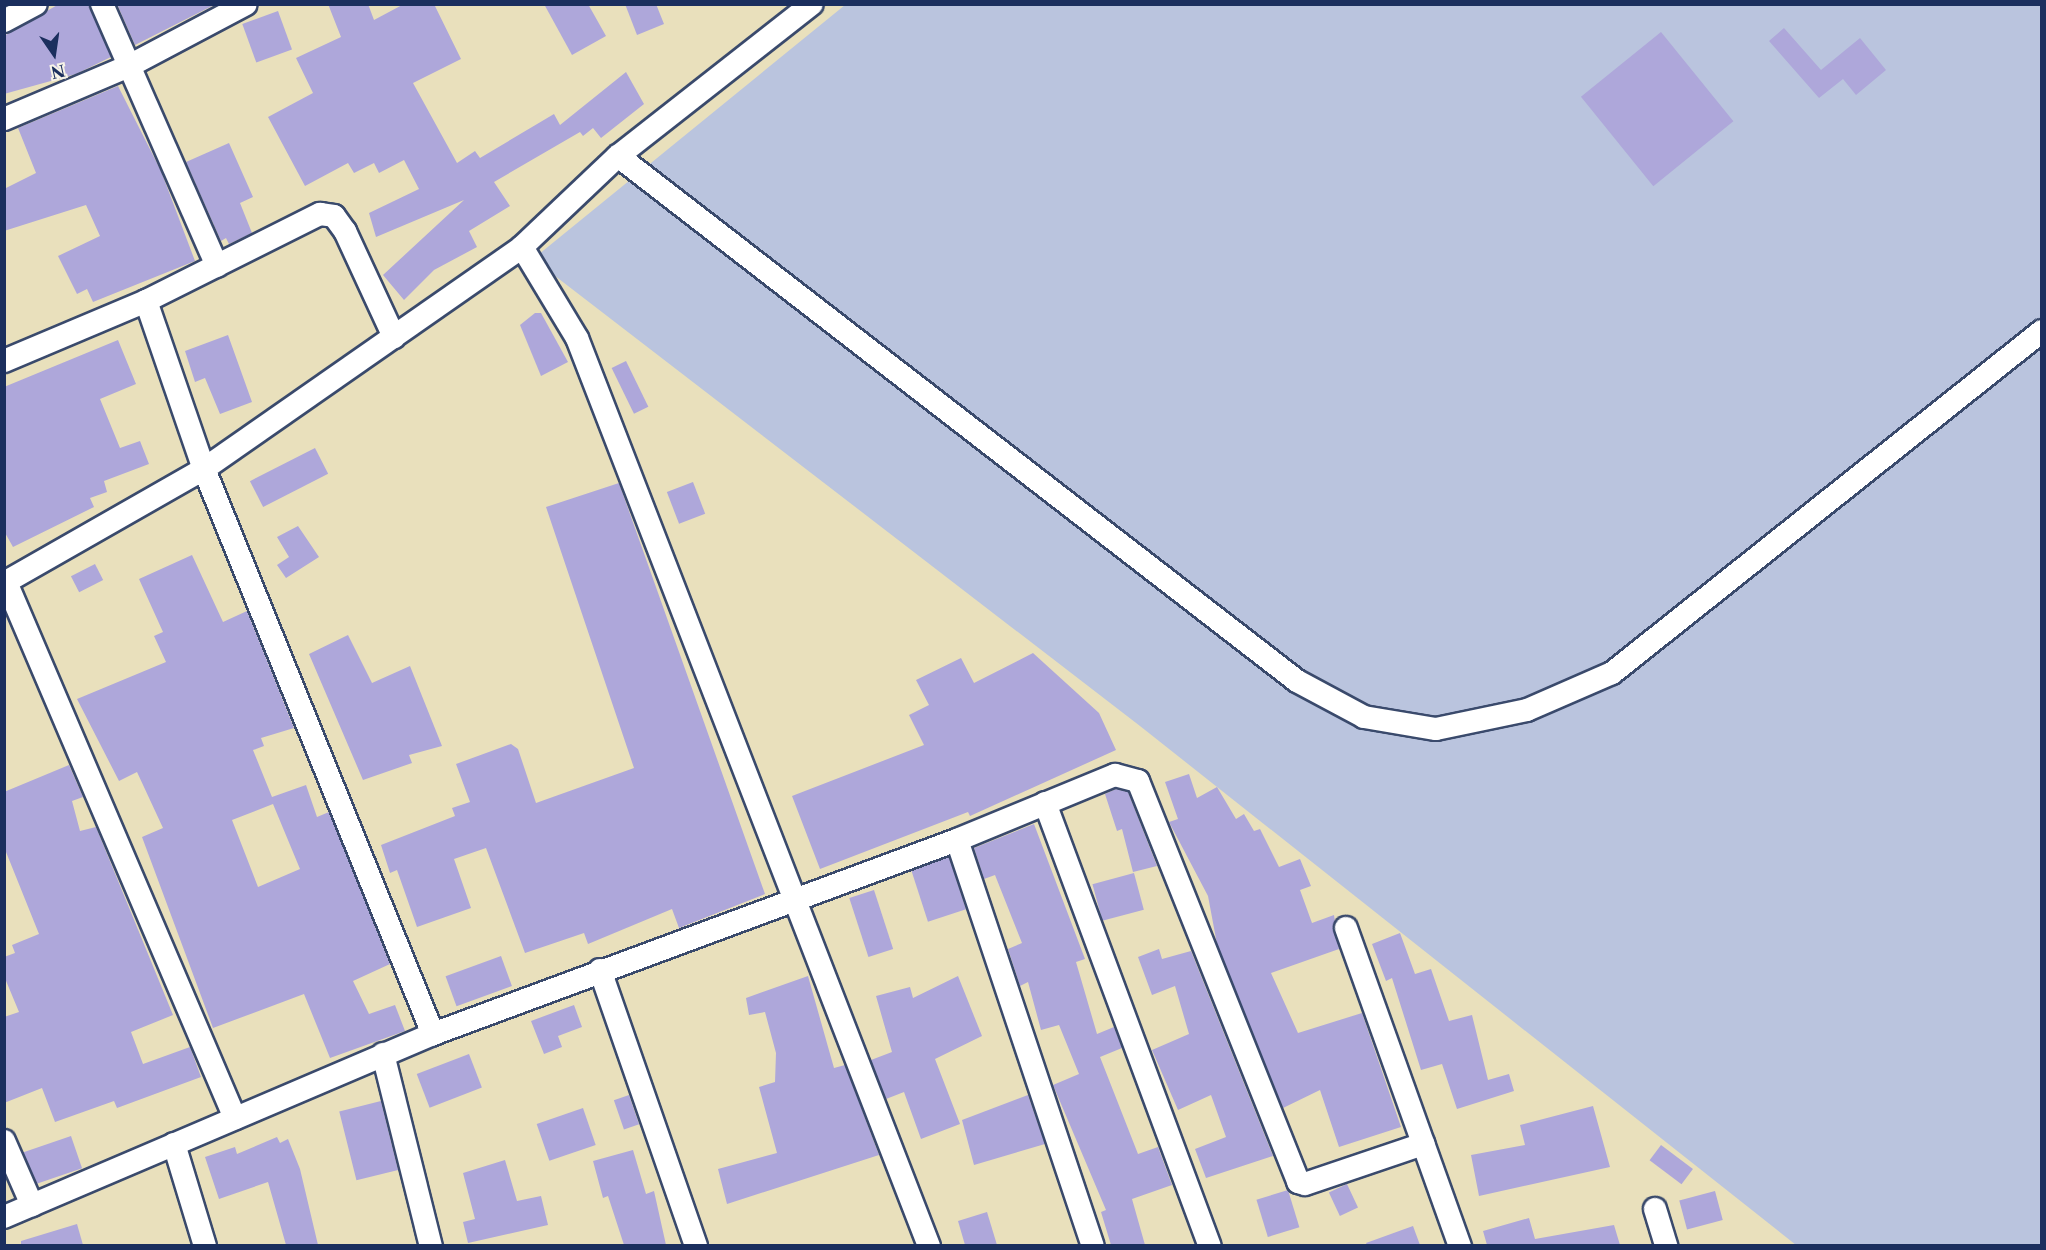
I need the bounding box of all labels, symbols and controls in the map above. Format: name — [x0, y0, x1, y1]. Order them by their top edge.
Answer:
north arrow — [24, 24, 84, 84]
text: N — [49, 60, 67, 83]

